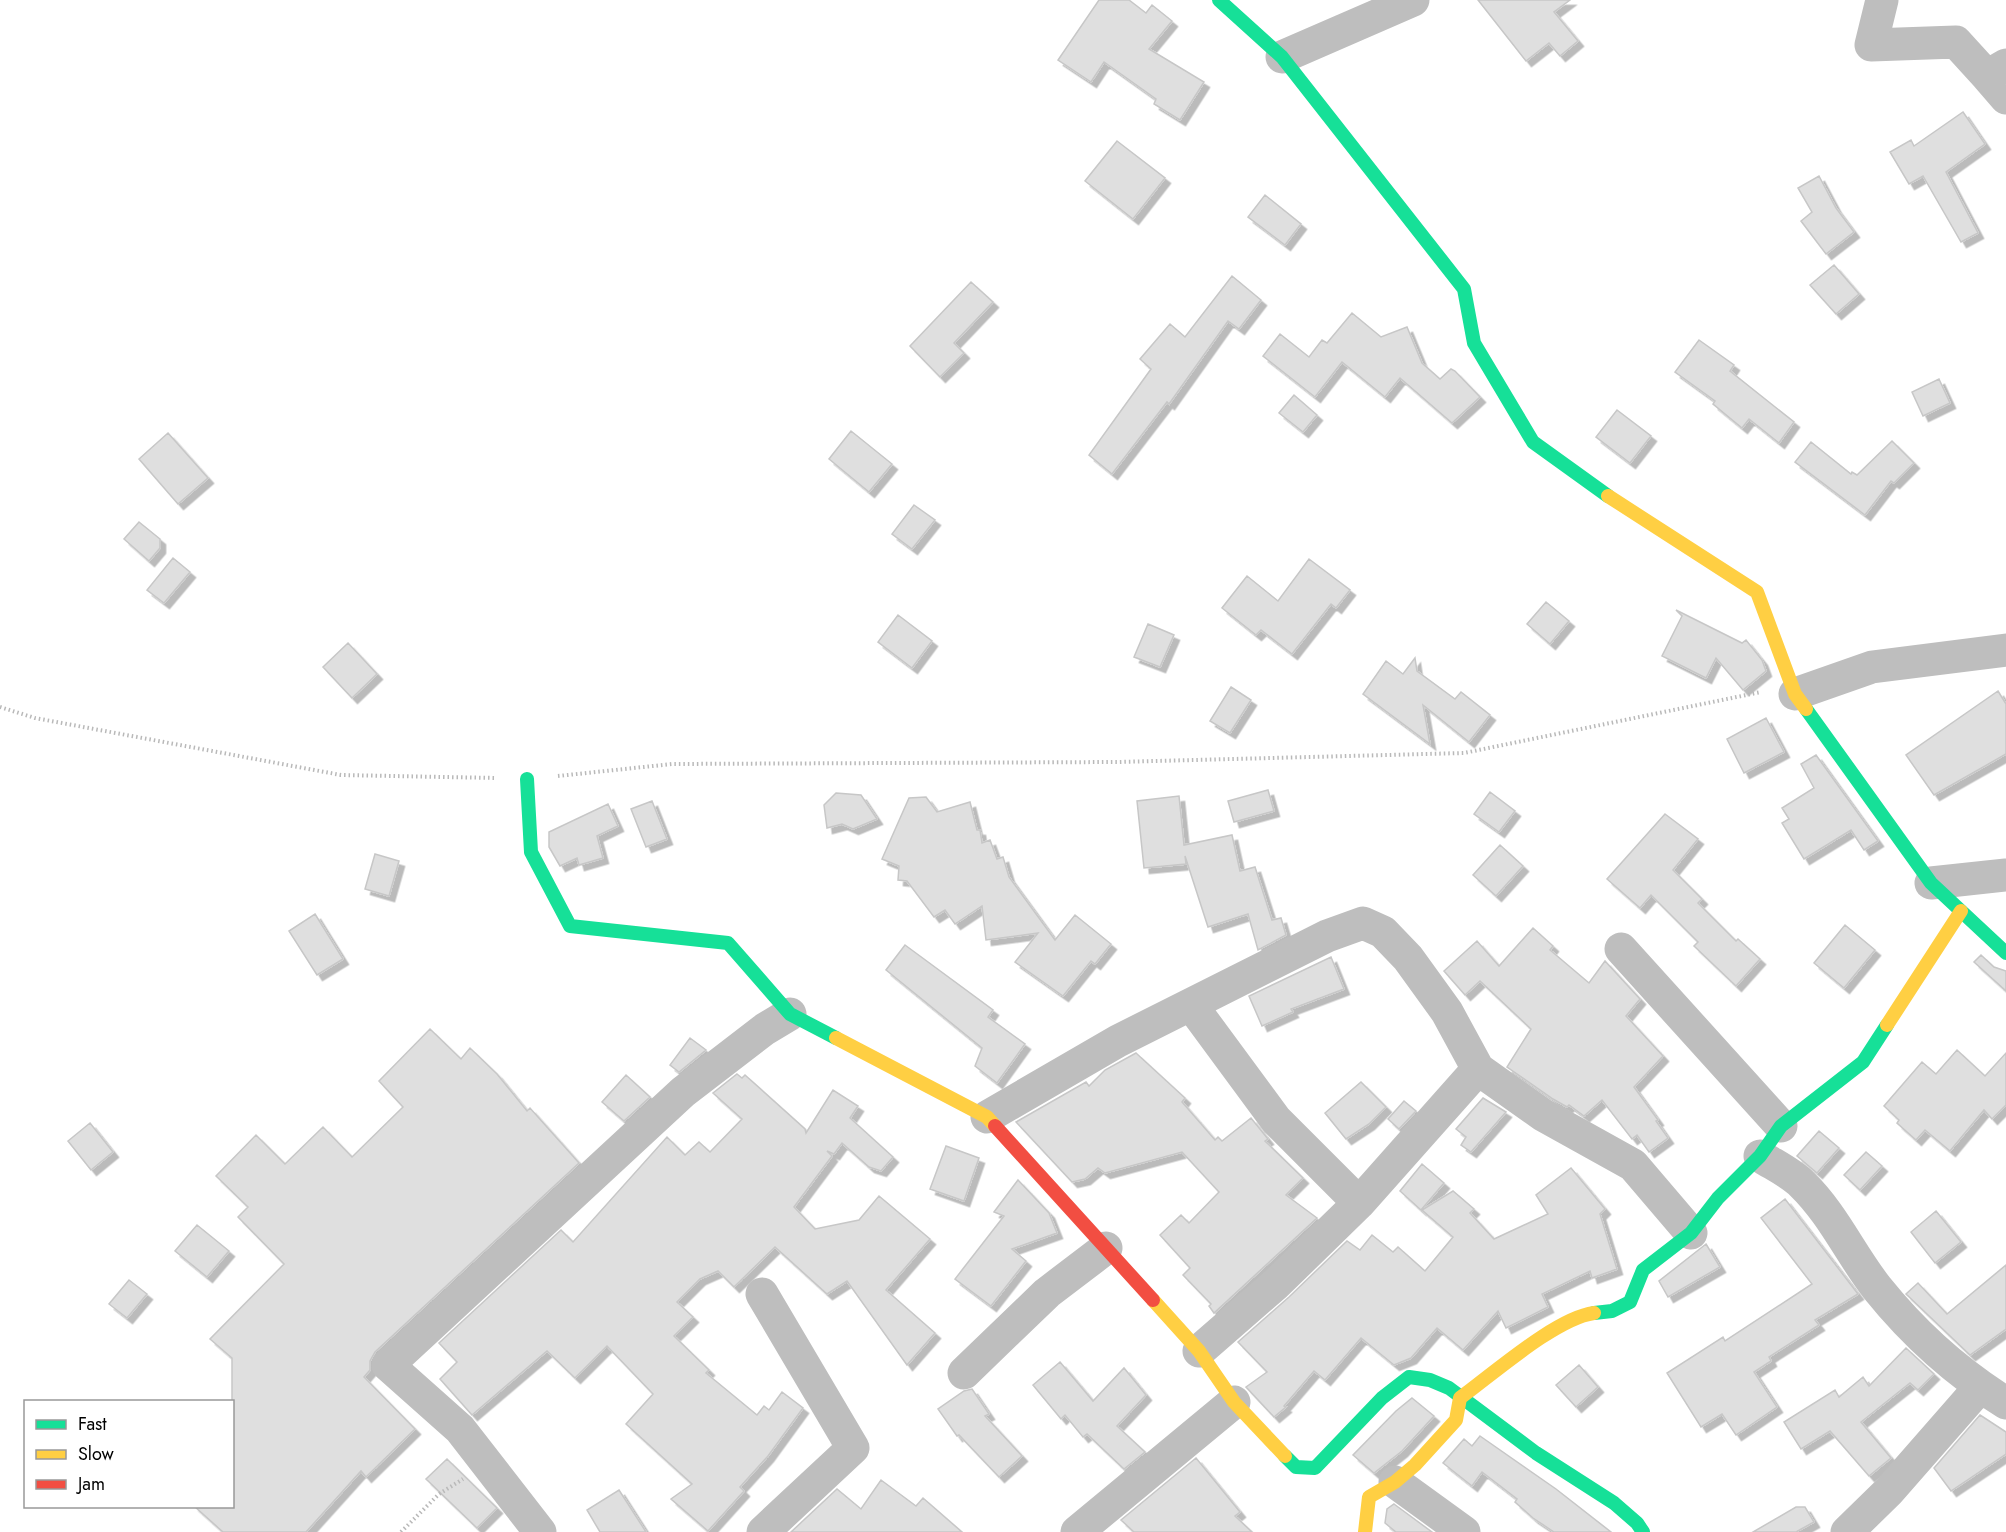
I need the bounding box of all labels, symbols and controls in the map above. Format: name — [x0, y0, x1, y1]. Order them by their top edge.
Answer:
legend — [24, 1400, 234, 1508]
text: Fast — [78, 1411, 107, 1437]
text: Slow — [78, 1441, 115, 1467]
text: Jam — [76, 1471, 105, 1497]

